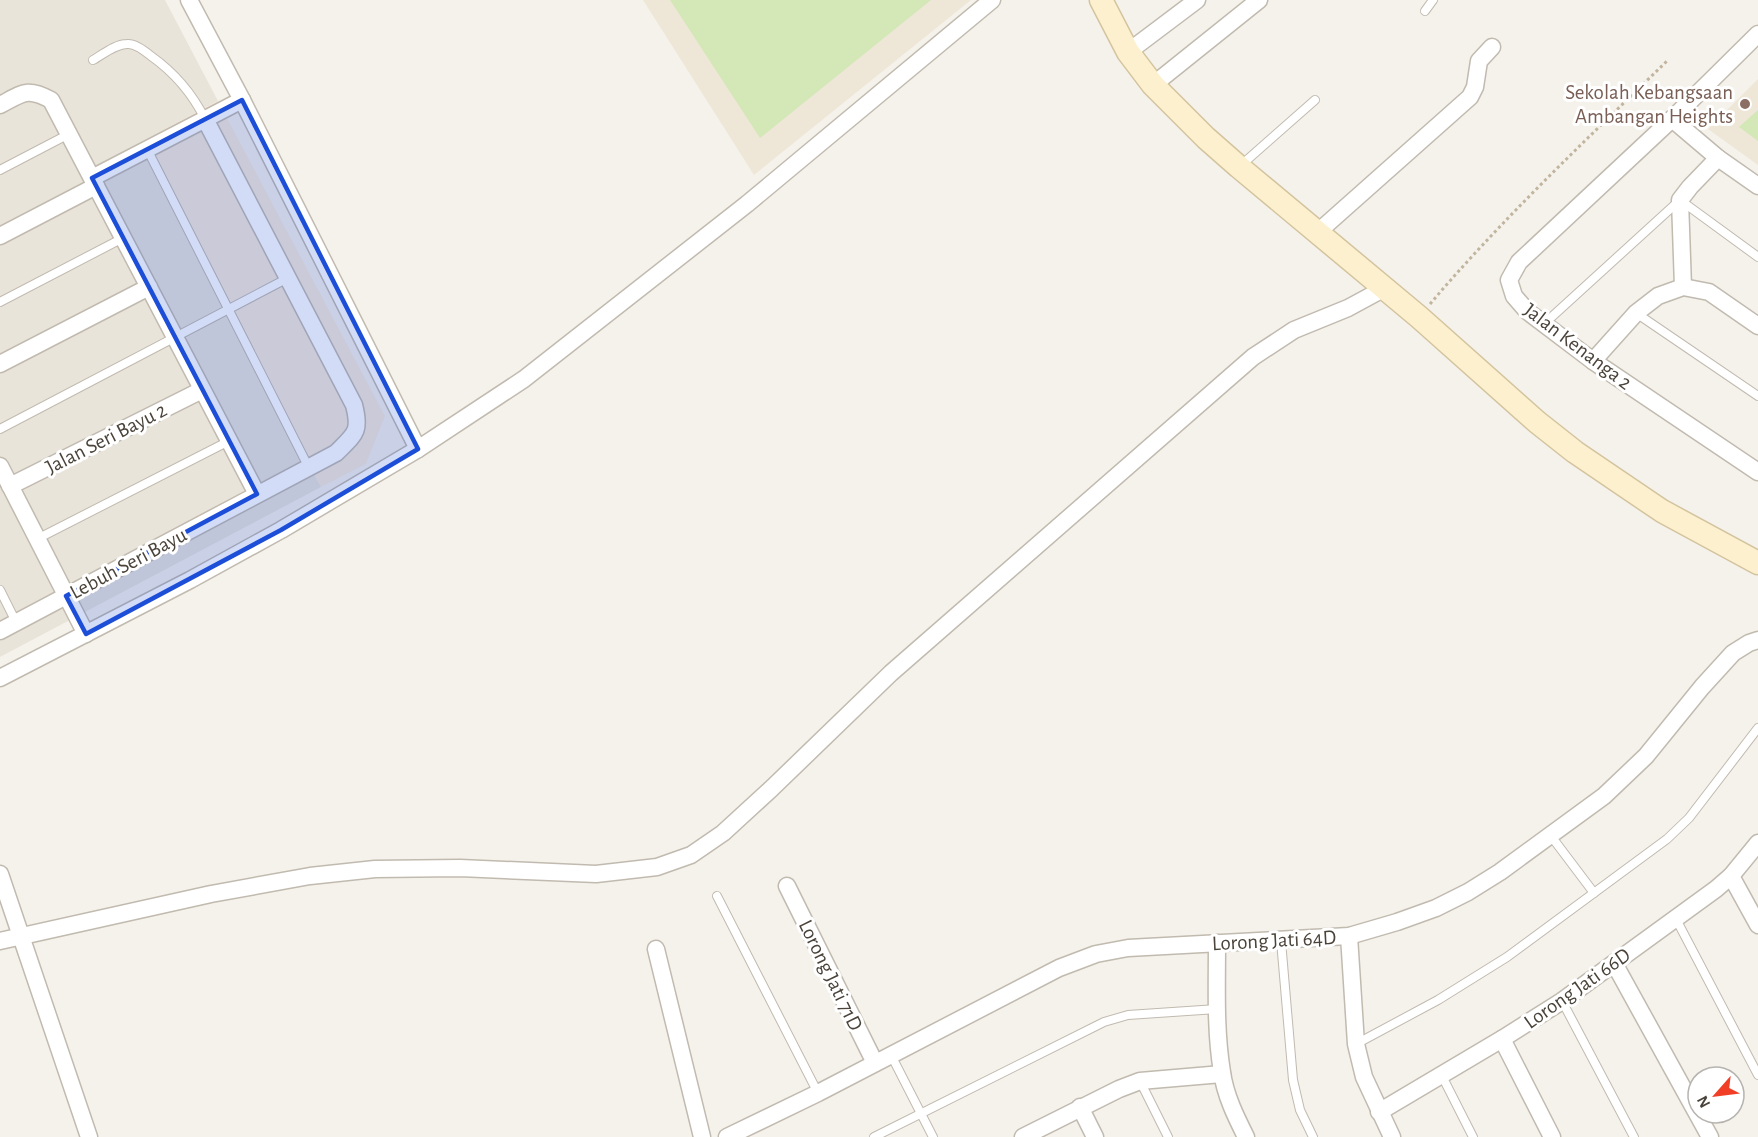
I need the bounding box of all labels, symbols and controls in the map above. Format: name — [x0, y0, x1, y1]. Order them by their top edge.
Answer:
place label: Sekolah Kebangsaan Ambangan Heights — [1565, 82, 1733, 127]
marker: Sekolah Kebangsaan Ambangan Heights — [1738, 97, 1752, 111]
street label: Jalan Kenanga 2 — [1520, 299, 1636, 394]
street label: Jalan Seri Bayu 2 — [42, 399, 170, 478]
street label: Lebuh Seri Bayu — [66, 524, 190, 603]
street label: Lorong Jati 71D — [795, 916, 866, 1034]
street label: Lorong Jati 64D — [1211, 927, 1337, 954]
street label: Lorong Jati 66D — [1520, 944, 1634, 1033]
north arrow — [1686, 1065, 1746, 1125]
text: N — [1694, 1093, 1713, 1110]

